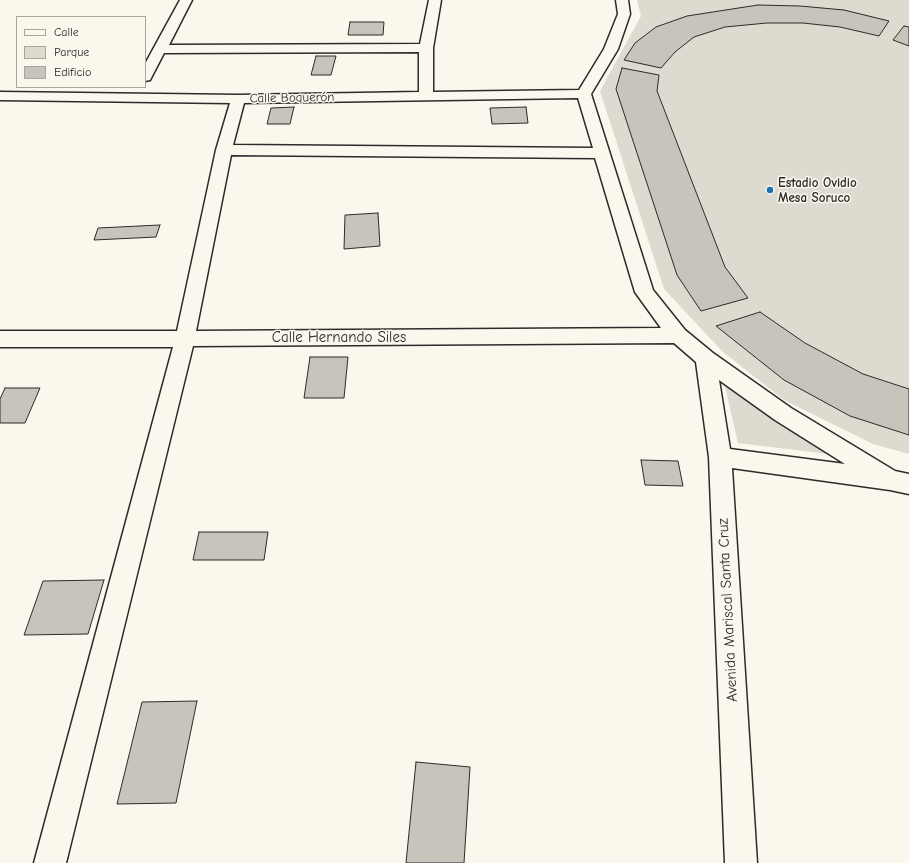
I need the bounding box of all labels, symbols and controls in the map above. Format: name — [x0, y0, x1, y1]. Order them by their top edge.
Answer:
legend — [16, 16, 146, 88]
text: Calle — [54, 25, 79, 39]
text: Parque — [54, 45, 89, 59]
text: Edificio — [54, 65, 91, 79]
street label: Calle Boquerón — [249, 89, 335, 107]
place label: Estadio Ovidio Mesa Soruco — [778, 175, 857, 206]
marker: Estadio Ovidio Mesa Soruco — [765, 185, 775, 195]
street label: Calle Hernando Siles — [272, 329, 406, 347]
street label: Avenida Mariscal Santa Cruz — [714, 518, 742, 702]

